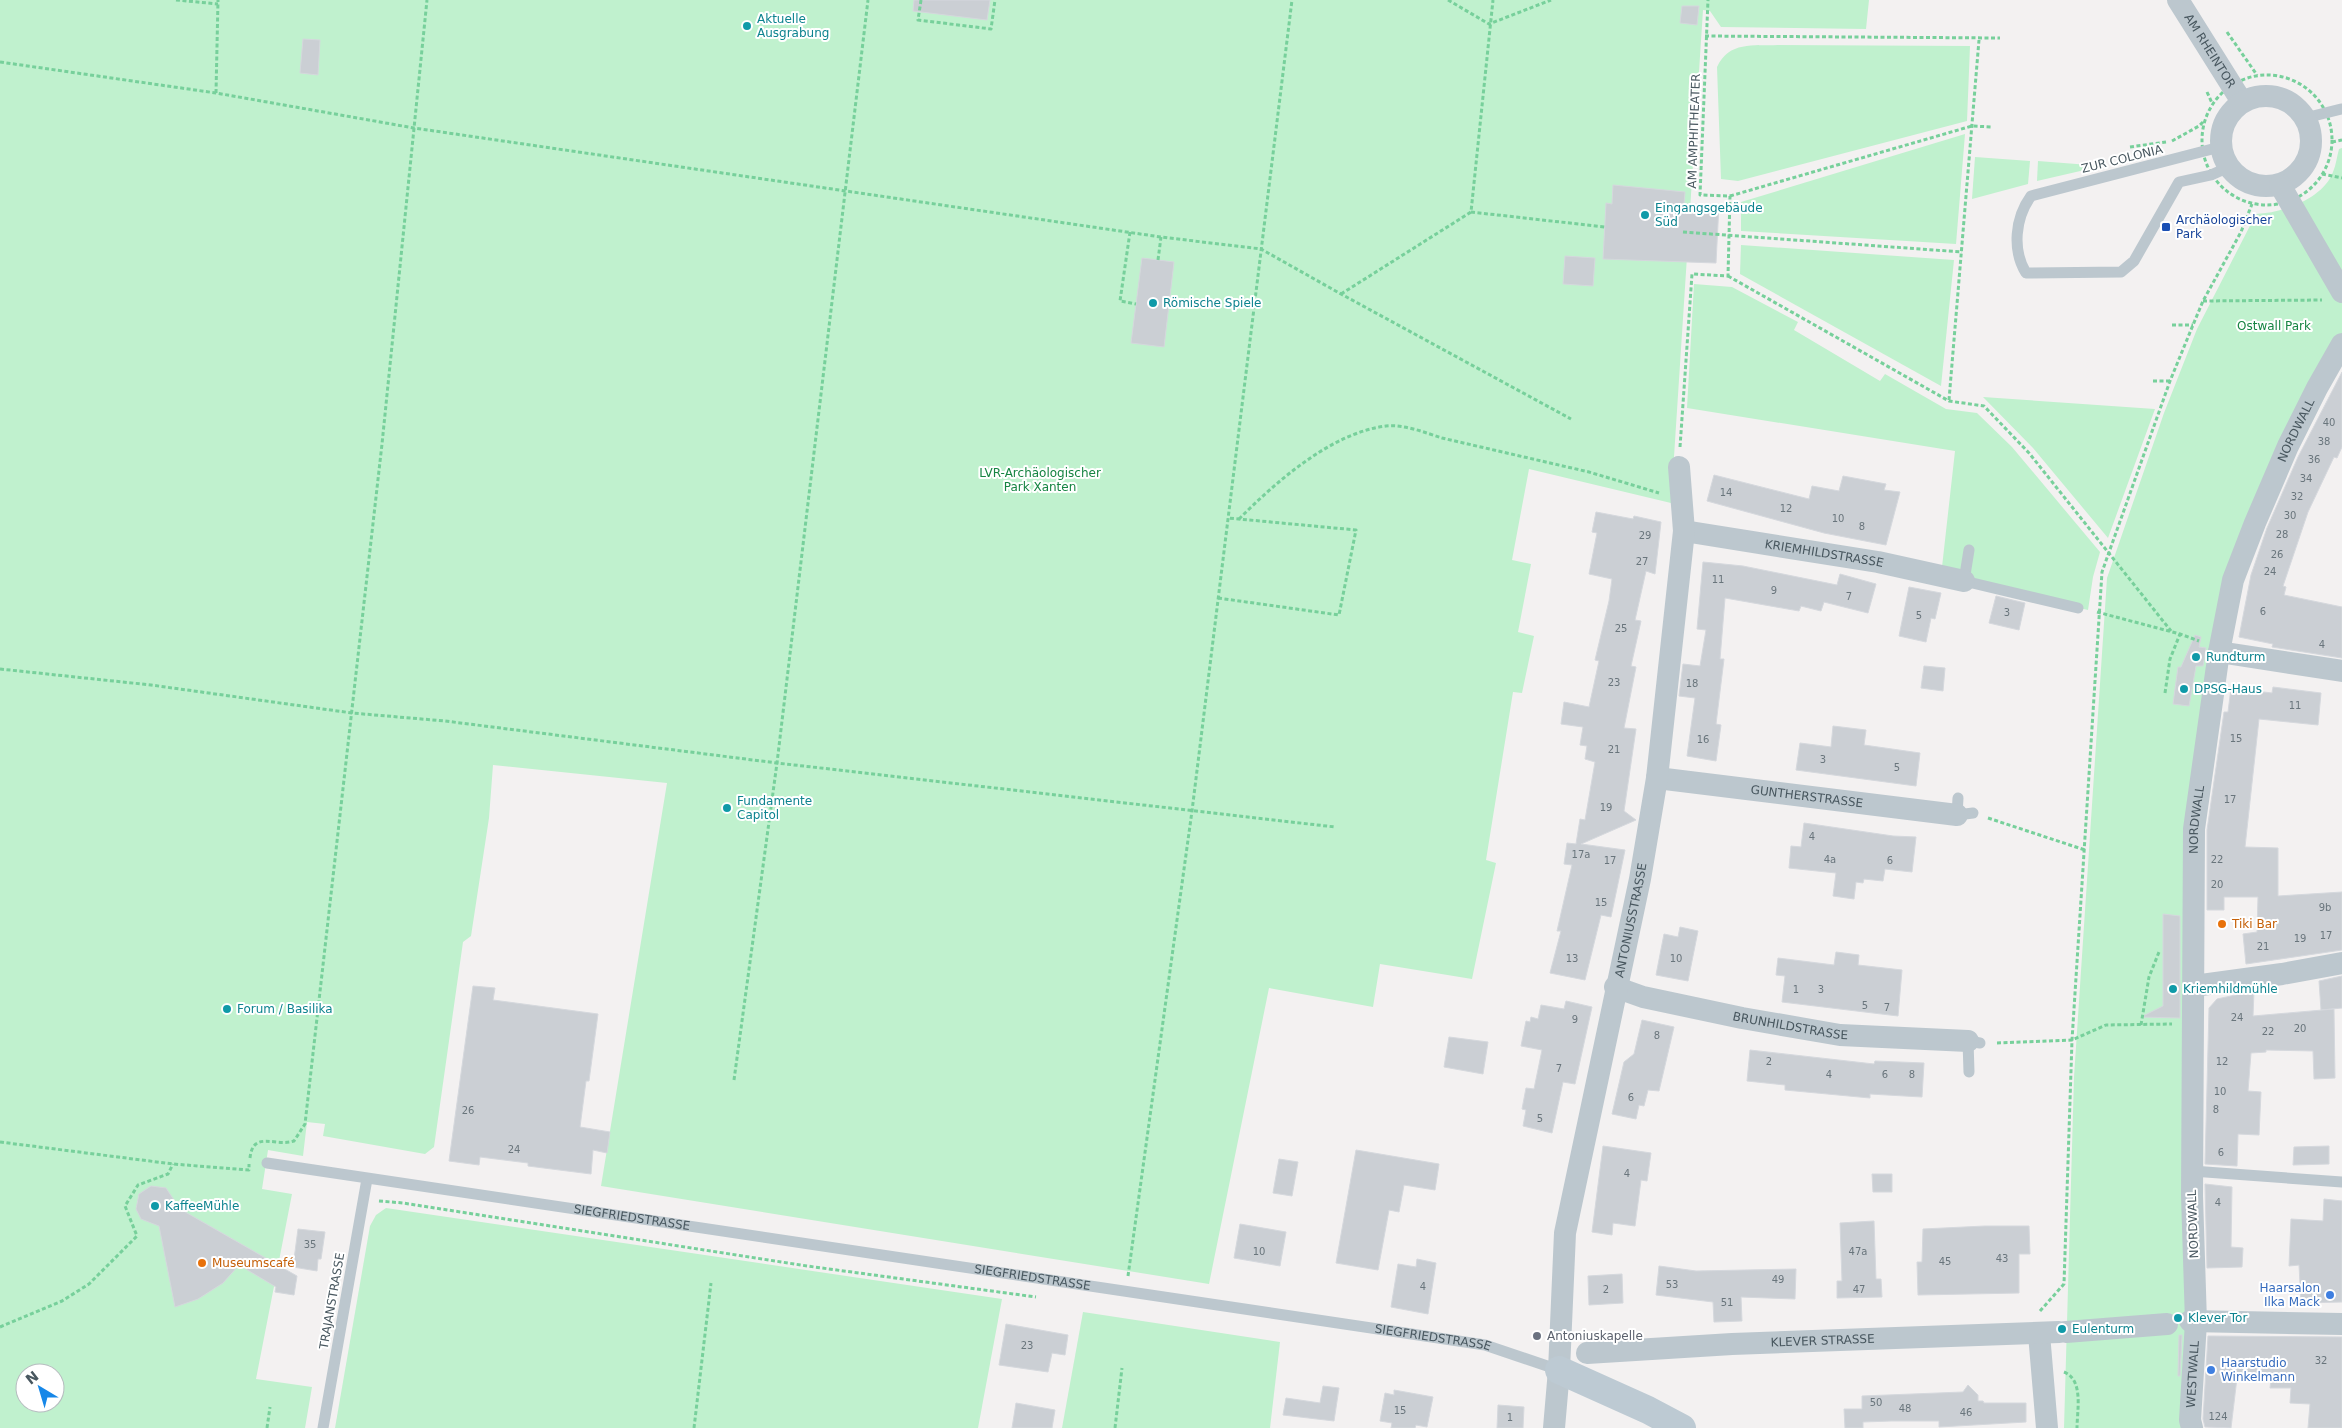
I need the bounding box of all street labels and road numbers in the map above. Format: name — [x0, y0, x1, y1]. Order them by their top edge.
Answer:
street label: AM RHEINTOR — [2181, 11, 2238, 91]
street label: AM AMPHITHEATER — [1685, 73, 1703, 189]
street label: ZUR COLONIA — [2080, 142, 2165, 176]
street label: NORDWALL — [2275, 396, 2318, 464]
street label: KRIEMHILDSTRASSE — [1764, 537, 1885, 570]
street label: GUNTHERSTRASSE — [1750, 783, 1864, 810]
street label: NORDWALL — [2187, 784, 2207, 854]
street label: ANTONIUSSTRASSE — [1612, 862, 1650, 979]
street label: BRUNHILDSTRASSE — [1731, 1009, 1848, 1042]
street label: NORDWALL — [2185, 1189, 2201, 1259]
street label: SIEGFRIEDSTRASSE — [573, 1202, 691, 1233]
street label: TRAJANSTRASSE — [316, 1252, 347, 1351]
street label: SIEGFRIEDSTRASSE — [973, 1262, 1092, 1293]
street label: SIEGFRIEDSTRASSE — [1374, 1322, 1493, 1354]
street label: KLEVER STRASSE — [1770, 1332, 1875, 1350]
street label: WESTWALL — [2184, 1340, 2202, 1408]

